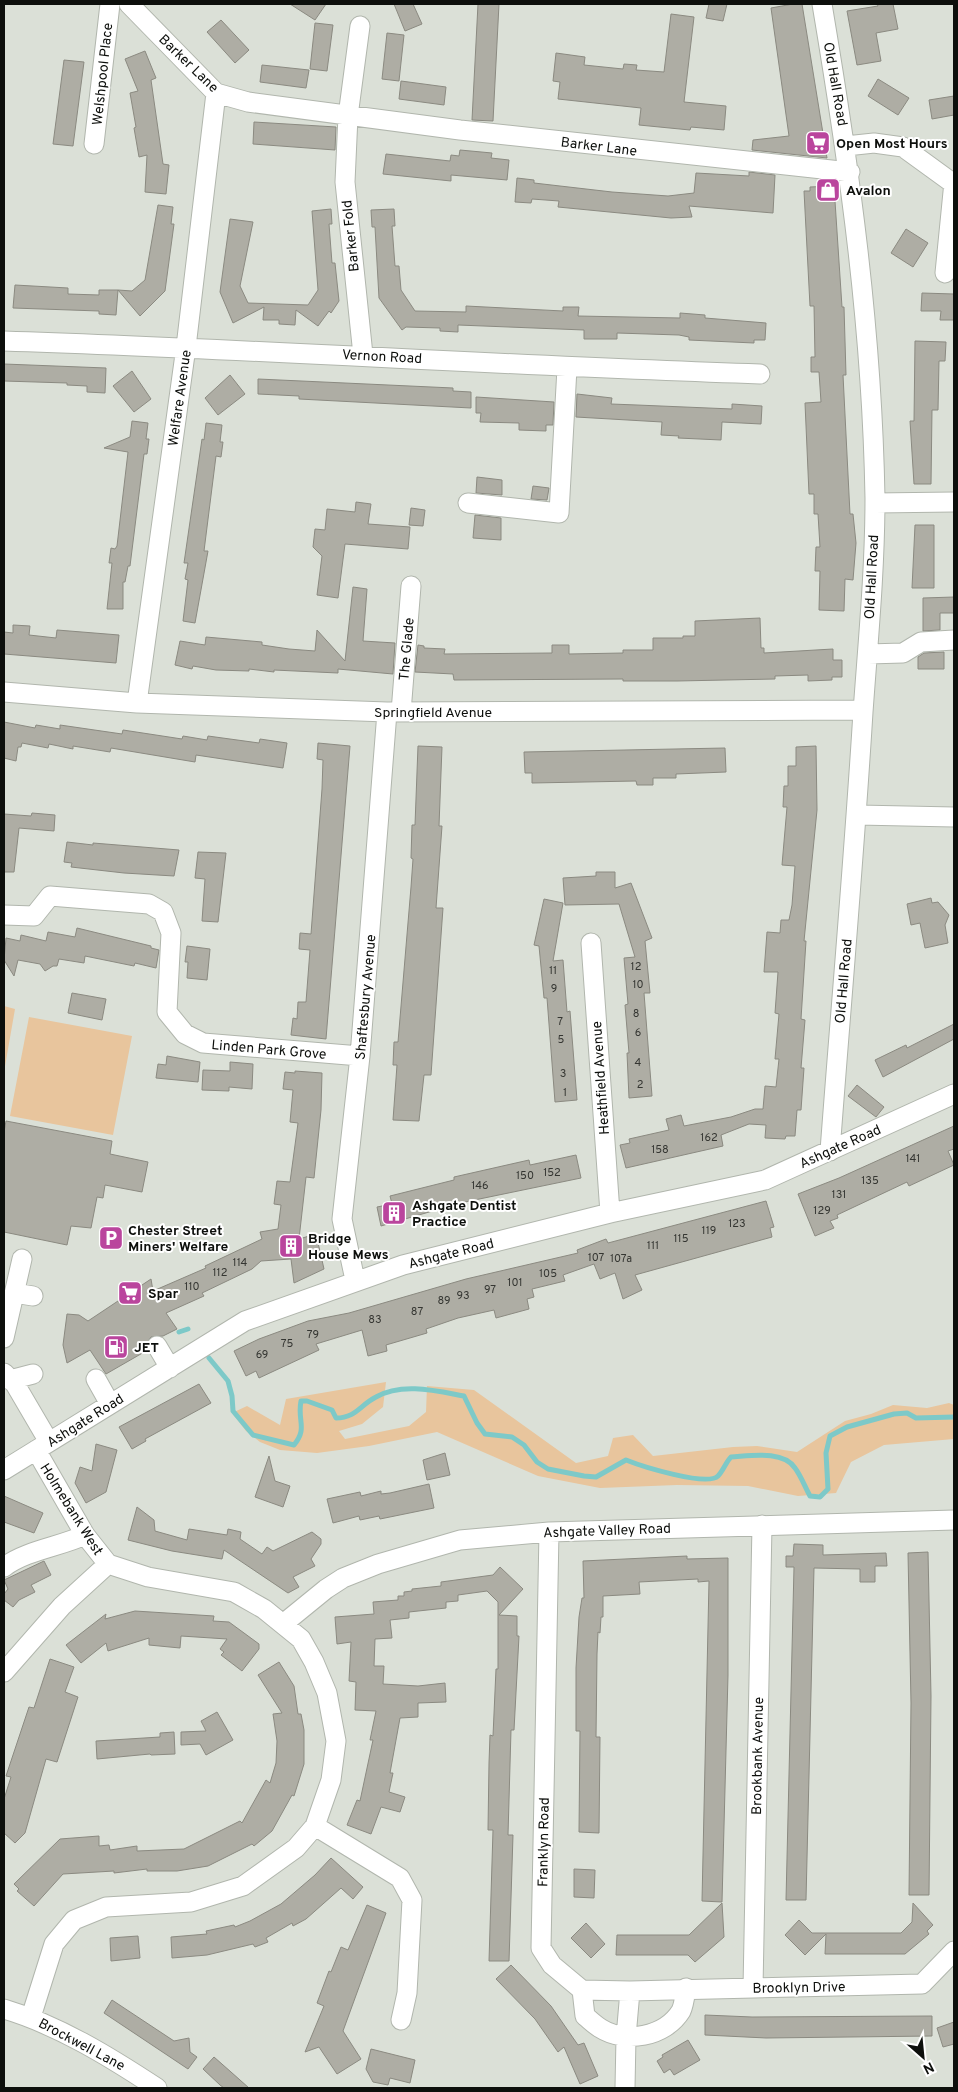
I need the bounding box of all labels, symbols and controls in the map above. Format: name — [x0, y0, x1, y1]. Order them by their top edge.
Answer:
street label: Welshpool Place — [90, 22, 117, 126]
street label: Barker Lane — [154, 31, 221, 97]
street label: Old Hall Road — [819, 41, 850, 128]
supermarket icon: Open Most Hours — [805, 130, 831, 156]
street label: Barker Lane — [560, 134, 638, 161]
place label: Open Most Hours — [836, 136, 948, 153]
shop icon: Avalon — [815, 177, 841, 203]
place label: Avalon — [846, 183, 891, 200]
street label: Barker Fold — [339, 199, 364, 272]
street label: Vernon Road — [341, 347, 422, 368]
street label: Welfare Avenue — [165, 349, 196, 447]
street label: Old Hall Road — [862, 534, 883, 620]
street label: The Glade — [396, 617, 419, 681]
street label: Springfield Avenue — [374, 705, 492, 722]
street label: Shaftesbury Avenue — [353, 934, 380, 1061]
street label: Old Hall Road — [832, 938, 857, 1024]
house number: 12 — [631, 960, 641, 974]
house number: 11 — [549, 964, 557, 978]
house number: 10 — [632, 978, 644, 992]
house number: 9 — [551, 982, 557, 996]
house number: 8 — [633, 1007, 639, 1021]
house number: 7 — [557, 1015, 563, 1029]
street label: Heathfield Avenue — [589, 1020, 614, 1135]
house number: 6 — [635, 1026, 641, 1040]
house number: 5 — [558, 1033, 565, 1047]
street label: Linden Park Grove — [211, 1037, 327, 1064]
house number: 4 — [635, 1056, 642, 1070]
house number: 3 — [560, 1067, 566, 1081]
house number: 2 — [637, 1078, 643, 1092]
house number: 1 — [563, 1086, 567, 1100]
street label: Ashgate Road — [797, 1122, 884, 1173]
house number: 162 — [700, 1131, 718, 1145]
house number: 158 — [651, 1143, 669, 1157]
house number: 141 — [906, 1152, 920, 1166]
house number: 152 — [543, 1166, 561, 1180]
house number: 150 — [516, 1169, 534, 1183]
house number: 135 — [861, 1174, 879, 1188]
house number: 146 — [471, 1179, 489, 1193]
house number: 131 — [832, 1188, 846, 1202]
place label: Ashgate Dentist Practice — [412, 1198, 517, 1231]
building icon: Ashgate Dentist Practice — [381, 1200, 407, 1226]
house number: 129 — [813, 1204, 831, 1218]
house number: 123 — [728, 1217, 746, 1231]
place label: Chester Street Miners' Welfare — [128, 1223, 229, 1256]
house number: 119 — [702, 1224, 716, 1238]
parking icon: Chester Street Miners' Welfare — [98, 1225, 124, 1251]
place label: Bridge House Mews — [308, 1231, 389, 1264]
house number: 115 — [673, 1232, 689, 1246]
building icon: Bridge House Mews — [278, 1233, 304, 1259]
street label: Ashgate Road — [407, 1236, 496, 1273]
house number: 111 — [647, 1239, 659, 1253]
house number: 107 — [588, 1251, 605, 1265]
house number: 107a — [610, 1252, 632, 1266]
house number: 114 — [233, 1256, 248, 1270]
house number: 112 — [213, 1266, 227, 1280]
house number: 105 — [539, 1267, 557, 1281]
house number: 101 — [507, 1276, 523, 1290]
supermarket icon: Spar — [117, 1280, 143, 1306]
house number: 110 — [184, 1280, 200, 1294]
house number: 97 — [484, 1283, 496, 1297]
place label: Spar — [148, 1286, 179, 1303]
house number: 93 — [456, 1289, 470, 1303]
house number: 89 — [437, 1294, 451, 1308]
house number: 87 — [411, 1305, 423, 1319]
house number: 83 — [368, 1313, 382, 1327]
house number: 79 — [307, 1328, 319, 1342]
fuel station icon: JET — [103, 1334, 129, 1360]
house number: 75 — [281, 1337, 293, 1351]
place label: JET — [134, 1340, 159, 1357]
house number: 69 — [256, 1348, 268, 1362]
street label: Ashgate Road — [44, 1391, 127, 1452]
street label: Holmebank West — [36, 1461, 106, 1559]
street label: Ashgate Valley Road — [543, 1521, 671, 1542]
street label: Brookbank Avenue — [749, 1697, 768, 1815]
street label: Franklyn Road — [535, 1797, 554, 1887]
street label: Brooklyn Drive — [752, 1979, 846, 1998]
street label: Brockwell Lane — [35, 2015, 127, 2075]
north arrow — [898, 2032, 948, 2082]
text: N — [920, 2057, 937, 2077]

